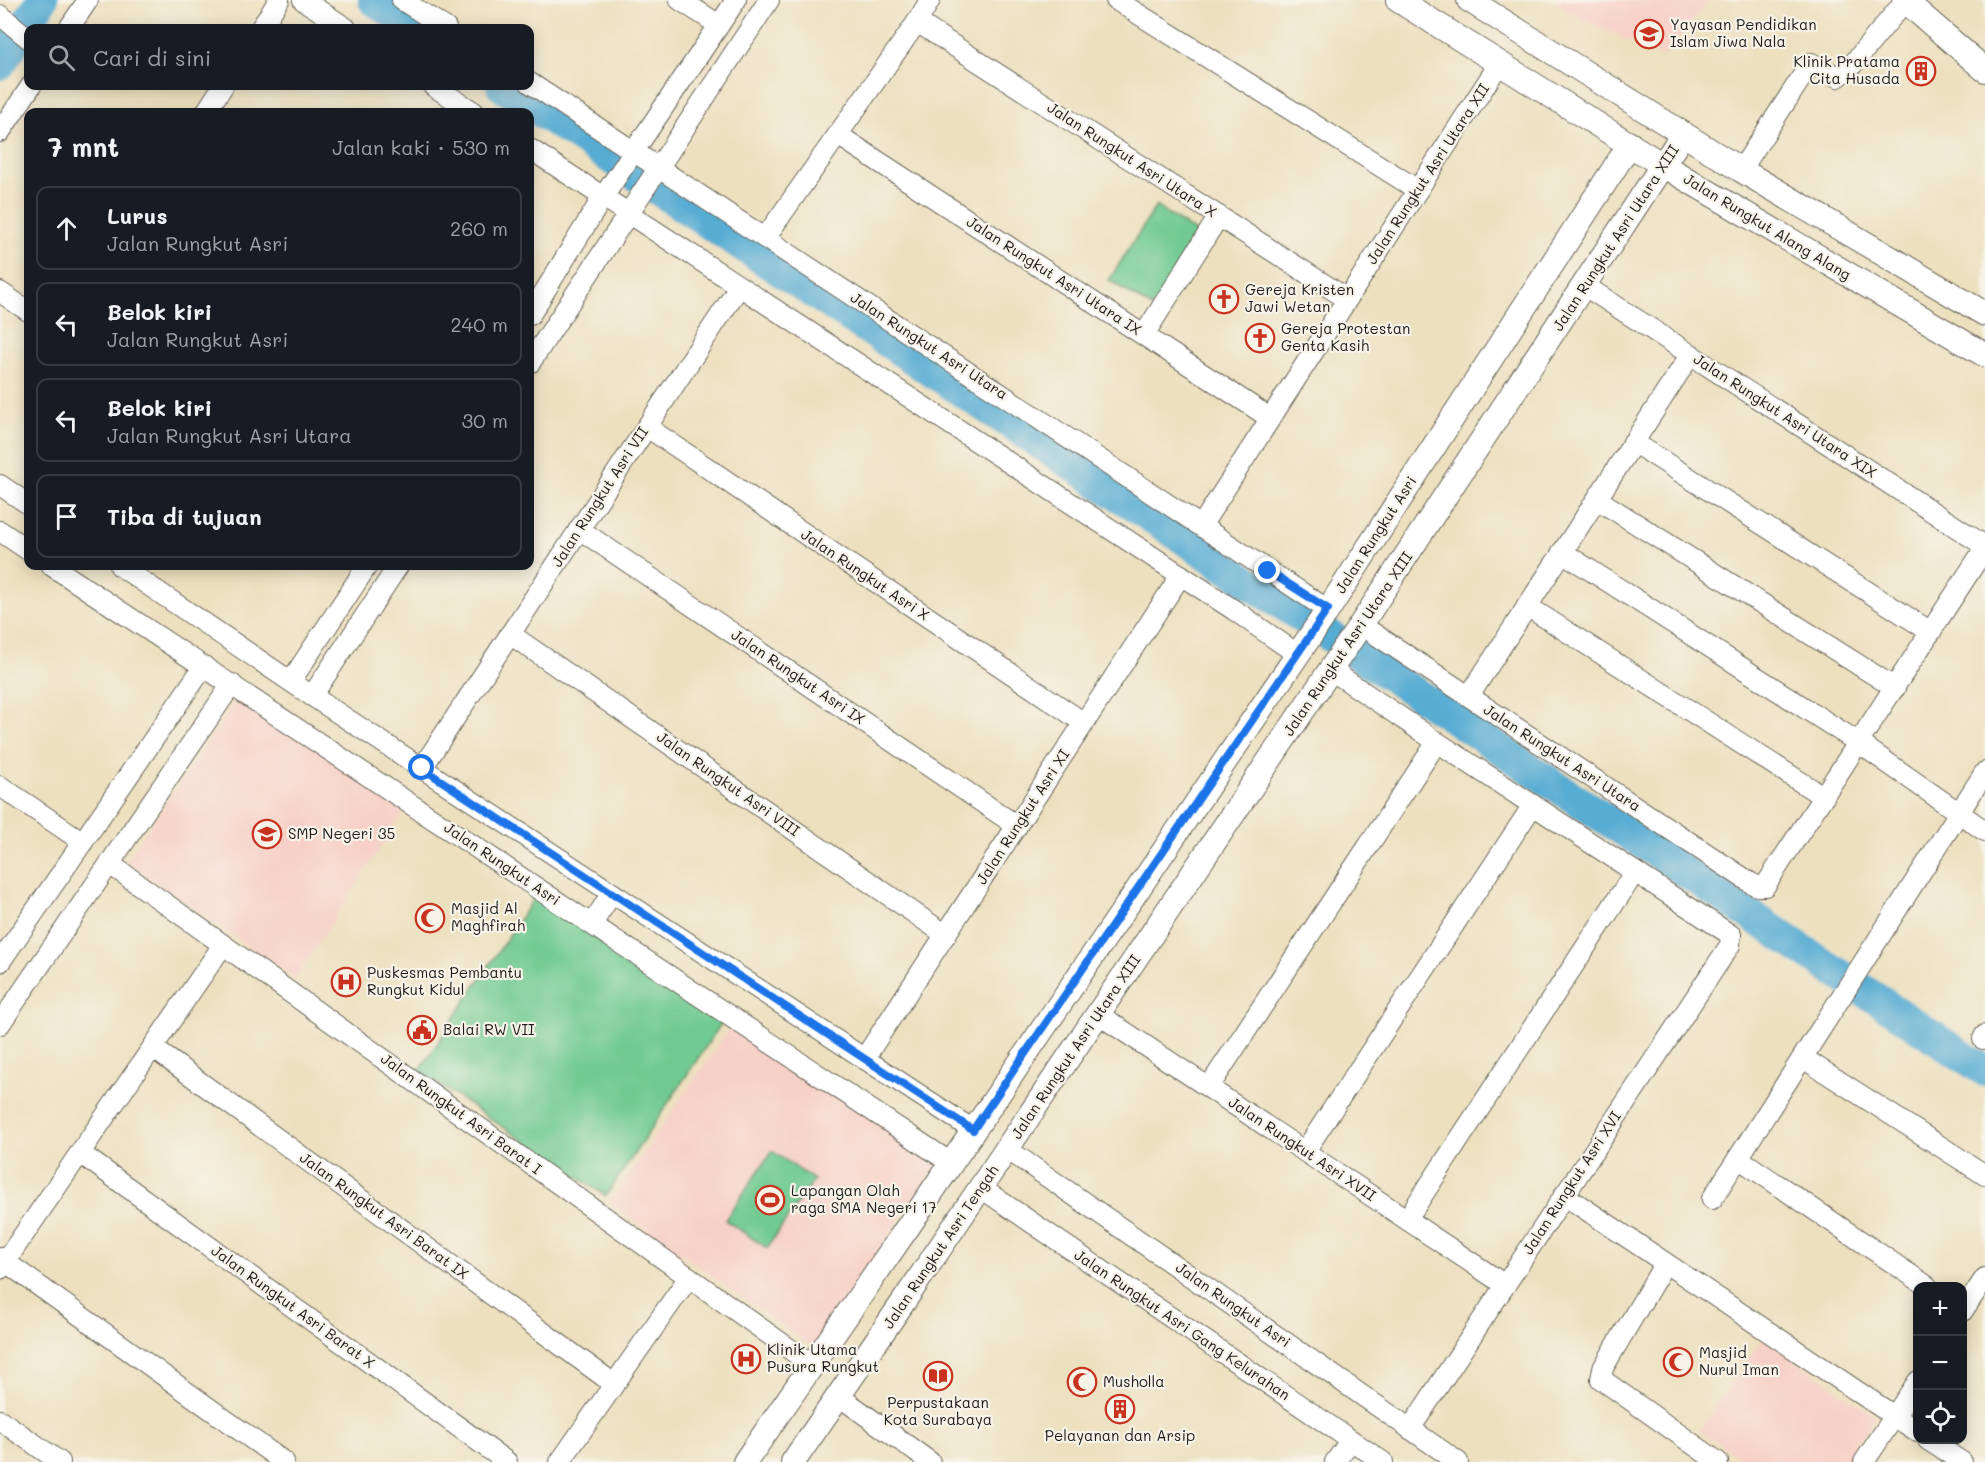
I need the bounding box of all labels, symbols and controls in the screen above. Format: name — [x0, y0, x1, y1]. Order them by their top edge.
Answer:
place label: Yayasan Pendidikan Islam Jiwa Nala — [1670, 14, 1817, 51]
school or university icon: Yayasan Pendidikan Islam Jiwa Nala — [1633, 18, 1665, 50]
search box — [24, 24, 534, 90]
icon: search — [45, 41, 78, 74]
text: Cari di sini — [93, 43, 211, 72]
place label: Klinik Pratama Cita Husada — [1794, 51, 1900, 88]
building icon: Klinik Pratama Cita Husada — [1905, 55, 1937, 87]
street label: Jalan Rungkut Asri Utara XII — [1361, 79, 1493, 268]
street label: Jalan Rungkut Asri Utara X — [1044, 97, 1221, 222]
text: 7 mnt — [48, 130, 119, 164]
text: Jalan kaki · 530 m — [332, 134, 510, 160]
street label: Jalan Rungkut Asri Utara XIII — [1547, 140, 1683, 334]
street label: Jalan Rungkut Alang Alang — [1680, 168, 1855, 284]
text: Lurus — [107, 201, 168, 230]
street label: Jalan Rungkut Asri Utara IX — [963, 211, 1146, 339]
icon: ahead — [50, 212, 83, 245]
text: 260 m — [450, 215, 508, 241]
text: Jalan Rungkut Asri — [107, 230, 288, 256]
place label: Gereja Kristen Jawi Wetan — [1245, 279, 1354, 316]
church icon: Gereja Kristen Jawi Wetan — [1208, 283, 1240, 315]
street label: Jalan Rungkut Asri Utara — [847, 287, 1012, 404]
text: Belok kiri — [107, 297, 212, 326]
icon: left — [50, 308, 83, 341]
text: 240 m — [450, 311, 508, 337]
place label: Gereja Protestan Genta Kasih — [1281, 318, 1410, 355]
church icon: Gereja Protestan Genta Kasih — [1244, 322, 1276, 354]
text: Jalan Rungkut Asri — [107, 326, 288, 352]
street label: Jalan Rungkut Asri Utara XIX — [1690, 348, 1881, 482]
text: Belok kiri — [107, 393, 212, 422]
icon: left — [50, 404, 83, 437]
text: 30 m — [462, 407, 508, 433]
text: Jalan Rungkut Asri Utara — [107, 422, 352, 448]
street label: Jalan Rungkut Asri VII — [546, 422, 652, 570]
street label: Jalan Rungkut Asri — [1330, 472, 1421, 597]
icon: arrive — [50, 500, 83, 533]
text: Tiba di tujuan — [107, 502, 262, 531]
street label: Jalan Rungkut Asri X — [797, 524, 934, 625]
street label: Jalan Rungkut Asri Utara XIII — [1278, 547, 1417, 739]
route end — [1254, 557, 1280, 583]
street label: Jalan Rungkut Asri IX — [728, 624, 869, 728]
street label: Jalan Rungkut Asri Utara — [1480, 699, 1645, 816]
street label: Jalan Rungkut Asri VIII — [653, 726, 804, 840]
street label: Jalan Rungkut Asri XI — [971, 745, 1074, 888]
route start — [408, 754, 434, 780]
street label: Jalan Rungkut Asri — [441, 817, 565, 909]
school or university icon: SMP Negeri 35 — [251, 818, 283, 850]
place label: SMP Negeri 35 — [288, 823, 395, 843]
place label: Masjid Al Maghfirah — [451, 898, 525, 935]
mosque icon: Masjid Al Maghfirah — [414, 902, 446, 934]
street label: Jalan Rungkut Asri Utara XIII — [1006, 950, 1145, 1142]
place label: Puskesmas Pembantu Rungkut Kidul — [367, 962, 522, 999]
hospital icon: Puskesmas Pembantu Rungkut Kidul — [330, 966, 362, 998]
public building icon: Balai RW VII — [406, 1014, 438, 1046]
place label: Balai RW VII — [443, 1019, 535, 1039]
street label: Jalan Rungkut Asri Barat I — [377, 1048, 546, 1179]
street label: Jalan Rungkut Asri XVII — [1225, 1091, 1380, 1205]
street label: Jalan Rungkut Asri XVI — [1517, 1107, 1625, 1258]
street label: Jalan Rungkut Asri Barat IX — [296, 1147, 473, 1283]
street label: Jalan Rungkut Asri Tengah — [878, 1161, 1002, 1332]
place label: Lapangan Olah raga SMA Negeri 17 — [791, 1180, 937, 1217]
sports icon: Lapangan Olah raga SMA Negeri 17 — [754, 1184, 786, 1216]
street label: Jalan Rungkut Asri Barat X — [208, 1240, 379, 1372]
street label: Jalan Rungkut Asri Gang Kelurahan — [1071, 1244, 1294, 1404]
street label: Jalan Rungkut Asri — [1172, 1257, 1295, 1351]
map controls — [1913, 1282, 1967, 1444]
button: + — [1913, 1282, 1967, 1336]
button: − — [1913, 1336, 1967, 1390]
place label: Klinik Utama Pusura Rungkut — [767, 1339, 879, 1376]
place label: Masjid Nurul Iman — [1699, 1342, 1779, 1379]
hospital icon: Klinik Utama Pusura Rungkut — [730, 1343, 762, 1375]
mosque icon: Masjid Nurul Iman — [1662, 1346, 1694, 1378]
library icon: Perpustakaan Kota Surabaya — [922, 1360, 954, 1392]
mosque icon: Musholla — [1066, 1366, 1098, 1398]
place label: Musholla — [1103, 1371, 1165, 1391]
button: locate — [1913, 1390, 1967, 1444]
place label: Perpustakaan Kota Surabaya — [884, 1392, 992, 1429]
building icon: Pelayanan dan Arsip — [1104, 1393, 1136, 1425]
place label: Pelayanan dan Arsip — [1045, 1425, 1195, 1445]

